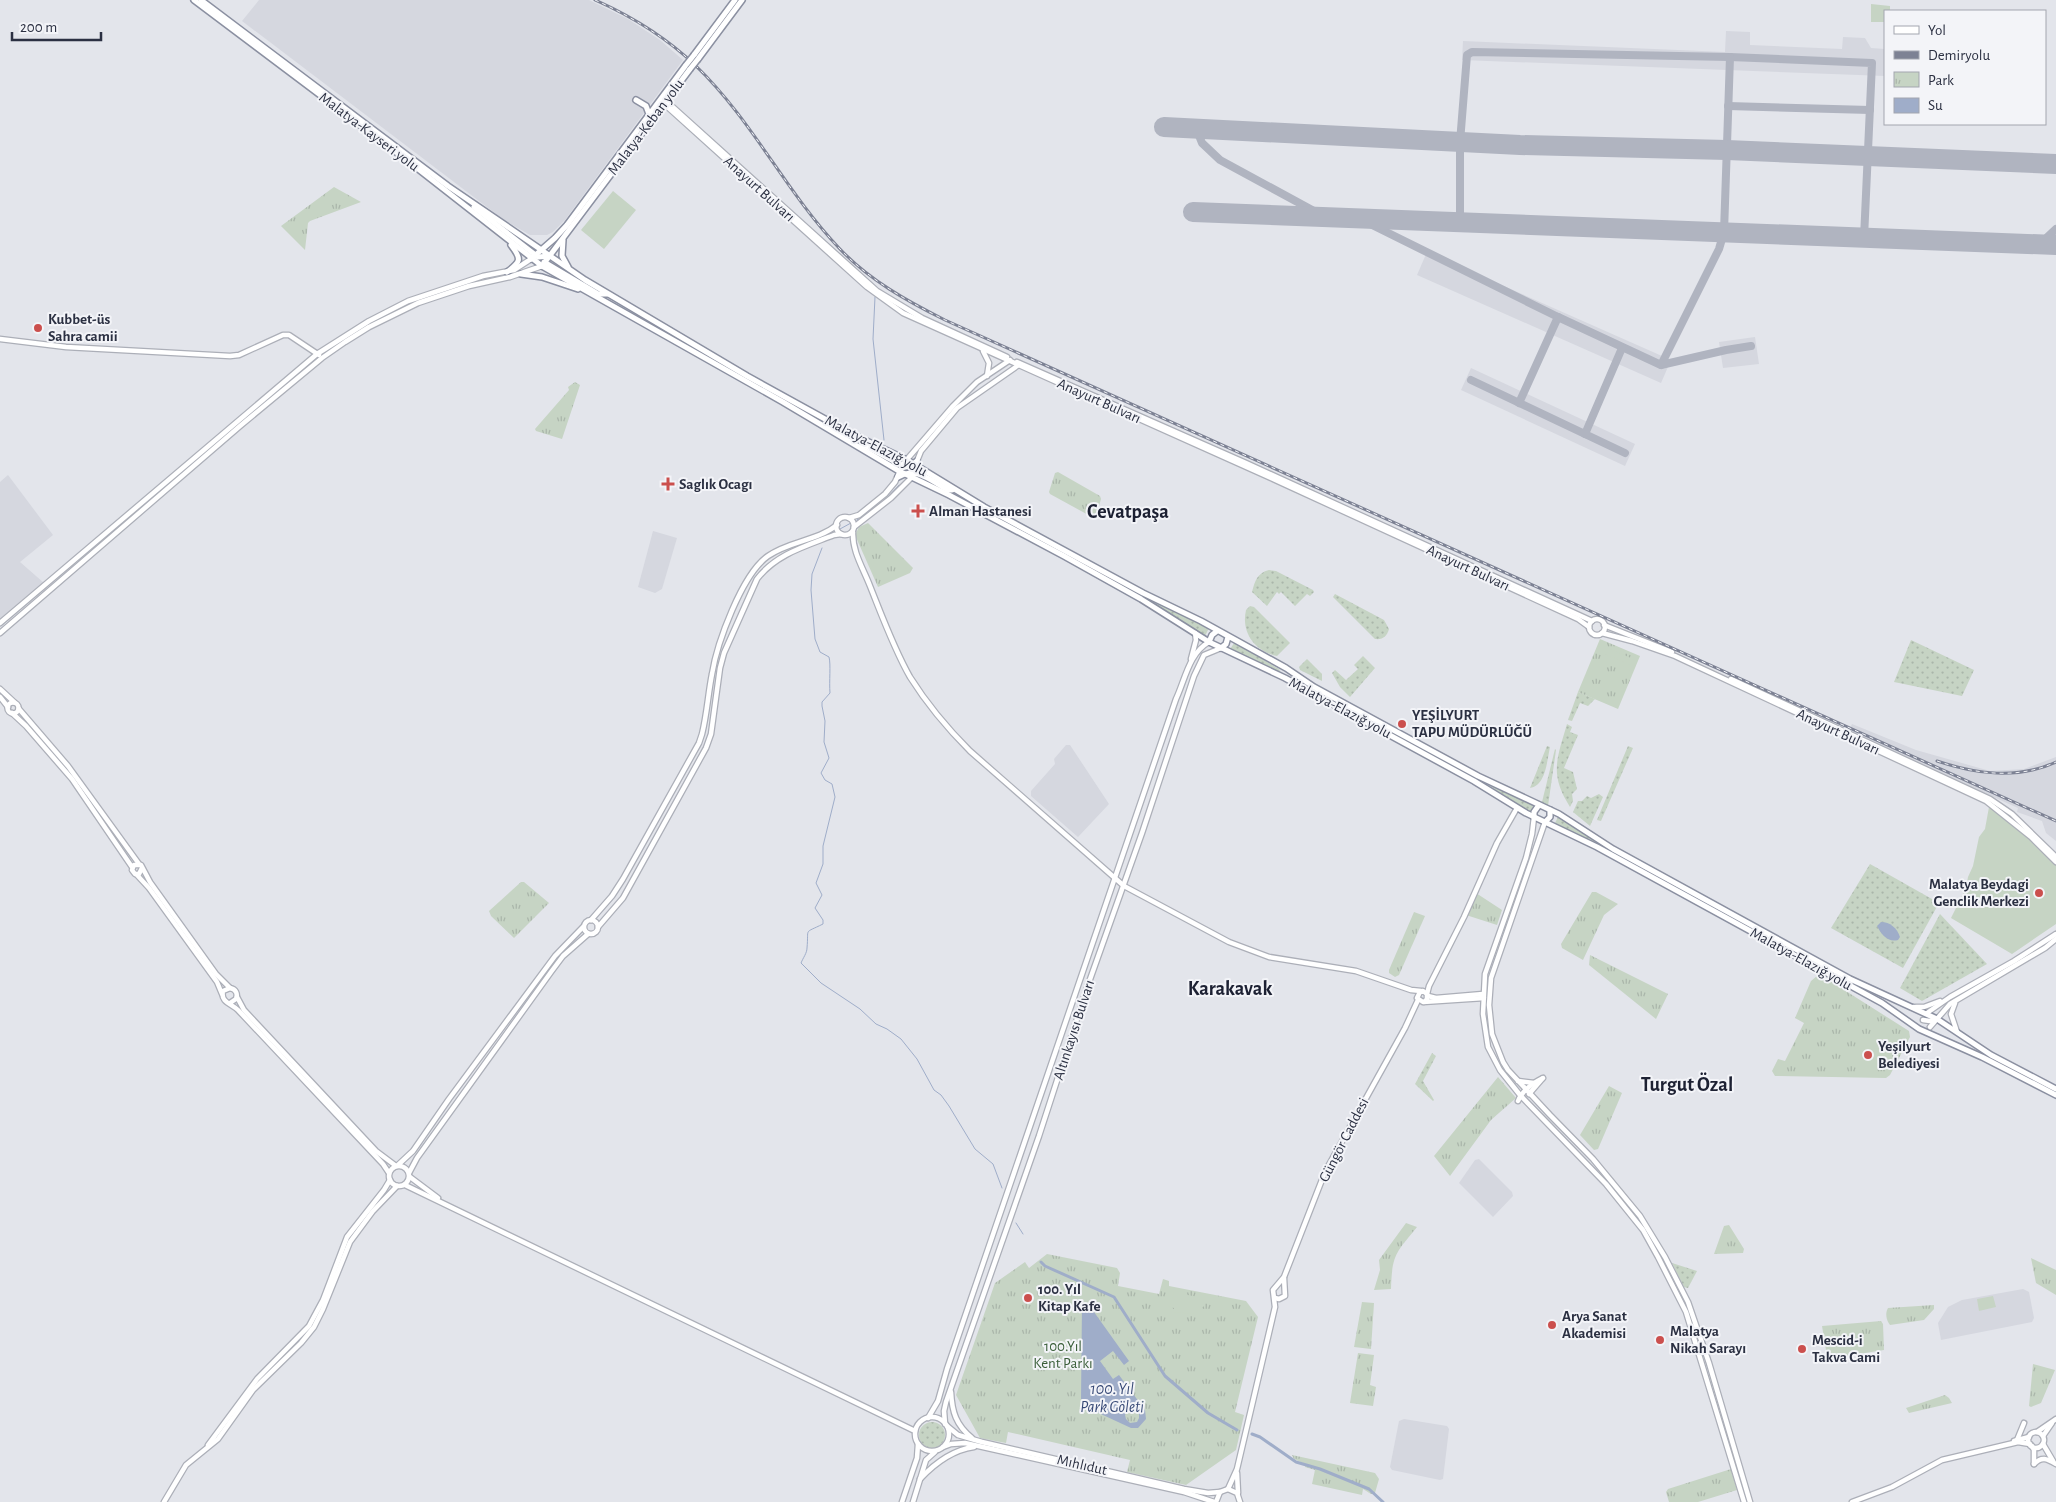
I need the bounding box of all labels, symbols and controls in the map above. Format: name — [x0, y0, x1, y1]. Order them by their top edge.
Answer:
scale bar — [12, 10, 101, 42]
legend — [1884, 10, 2046, 125]
text: 200 m — [20, 20, 57, 35]
text: Yol — [1928, 23, 1946, 38]
text: Demiryolu — [1928, 48, 1991, 63]
text: Park — [1928, 73, 1954, 88]
street label: Malatya-Keban yolu — [605, 76, 687, 178]
street label: Malatya-Kayseri yolu — [316, 90, 422, 175]
text: Su — [1928, 98, 1943, 113]
street label: Anayurt Bulvarı — [721, 153, 797, 225]
place label: Kubbet-üs Sahra camii — [48, 312, 118, 344]
marker: Kubbet-üs Sahra camii — [32, 322, 44, 334]
street label: Anayurt Bulvarı — [1055, 376, 1143, 426]
street label: Malatya-Elazığ yolu — [822, 413, 930, 479]
marker: Saglık Ocagı — [661, 477, 675, 491]
place label: Saglık Ocagı — [679, 477, 752, 492]
district label: Cevatpaşa — [1087, 502, 1169, 522]
marker: Alman Hastanesi — [911, 504, 925, 518]
place label: Alman Hastanesi — [929, 504, 1032, 519]
street label: Anayurt Bulvarı — [1424, 542, 1512, 594]
street label: Malatya-Elazığ yolu — [1286, 675, 1394, 741]
street label: Anayurt Bulvarı — [1794, 706, 1882, 758]
place label: YEŞİLYURT TAPU MÜDÜRLÜĞÜ — [1412, 707, 1532, 740]
marker: YEŞİLYURT TAPU MÜDÜRLÜĞÜ — [1396, 718, 1408, 730]
place label: Malatya Beydagi Genclik Merkezi — [1929, 877, 2029, 909]
marker: Malatya Beydagi Genclik Merkezi — [2033, 887, 2045, 899]
street label: Malatya-Elazığ yolu — [1748, 925, 1855, 993]
street label: Altınkayısı Bulvarı — [1051, 978, 1097, 1082]
district label: Karakavak — [1188, 979, 1272, 999]
place label: Yeşilyurt Belediyesi — [1878, 1039, 1940, 1071]
marker: Yeşilyurt Belediyesi — [1862, 1049, 1874, 1061]
district label: Turgut Özal — [1641, 1072, 1733, 1095]
street label: Güngör Caddesi — [1316, 1096, 1372, 1184]
place label: 100. Yıl Kitap Kafe — [1038, 1282, 1101, 1314]
marker: 100. Yıl Kitap Kafe — [1022, 1292, 1034, 1304]
place label: Arya Sanat Akademisi — [1562, 1309, 1627, 1341]
marker: Arya Sanat Akademisi — [1546, 1319, 1558, 1331]
place label: Malatya Nikah Sarayı — [1670, 1324, 1746, 1356]
place label: Mescid-i Takva Cami — [1812, 1333, 1880, 1365]
marker: Malatya Nikah Sarayı — [1654, 1334, 1666, 1346]
park label: 100.Yıl Kent Parkı — [1033, 1339, 1093, 1371]
marker: Mescid-i Takva Cami — [1796, 1343, 1808, 1355]
water label: 100. Yıl Park Göleti — [1080, 1381, 1144, 1415]
street label: Mıhlıdut — [1056, 1452, 1109, 1478]

